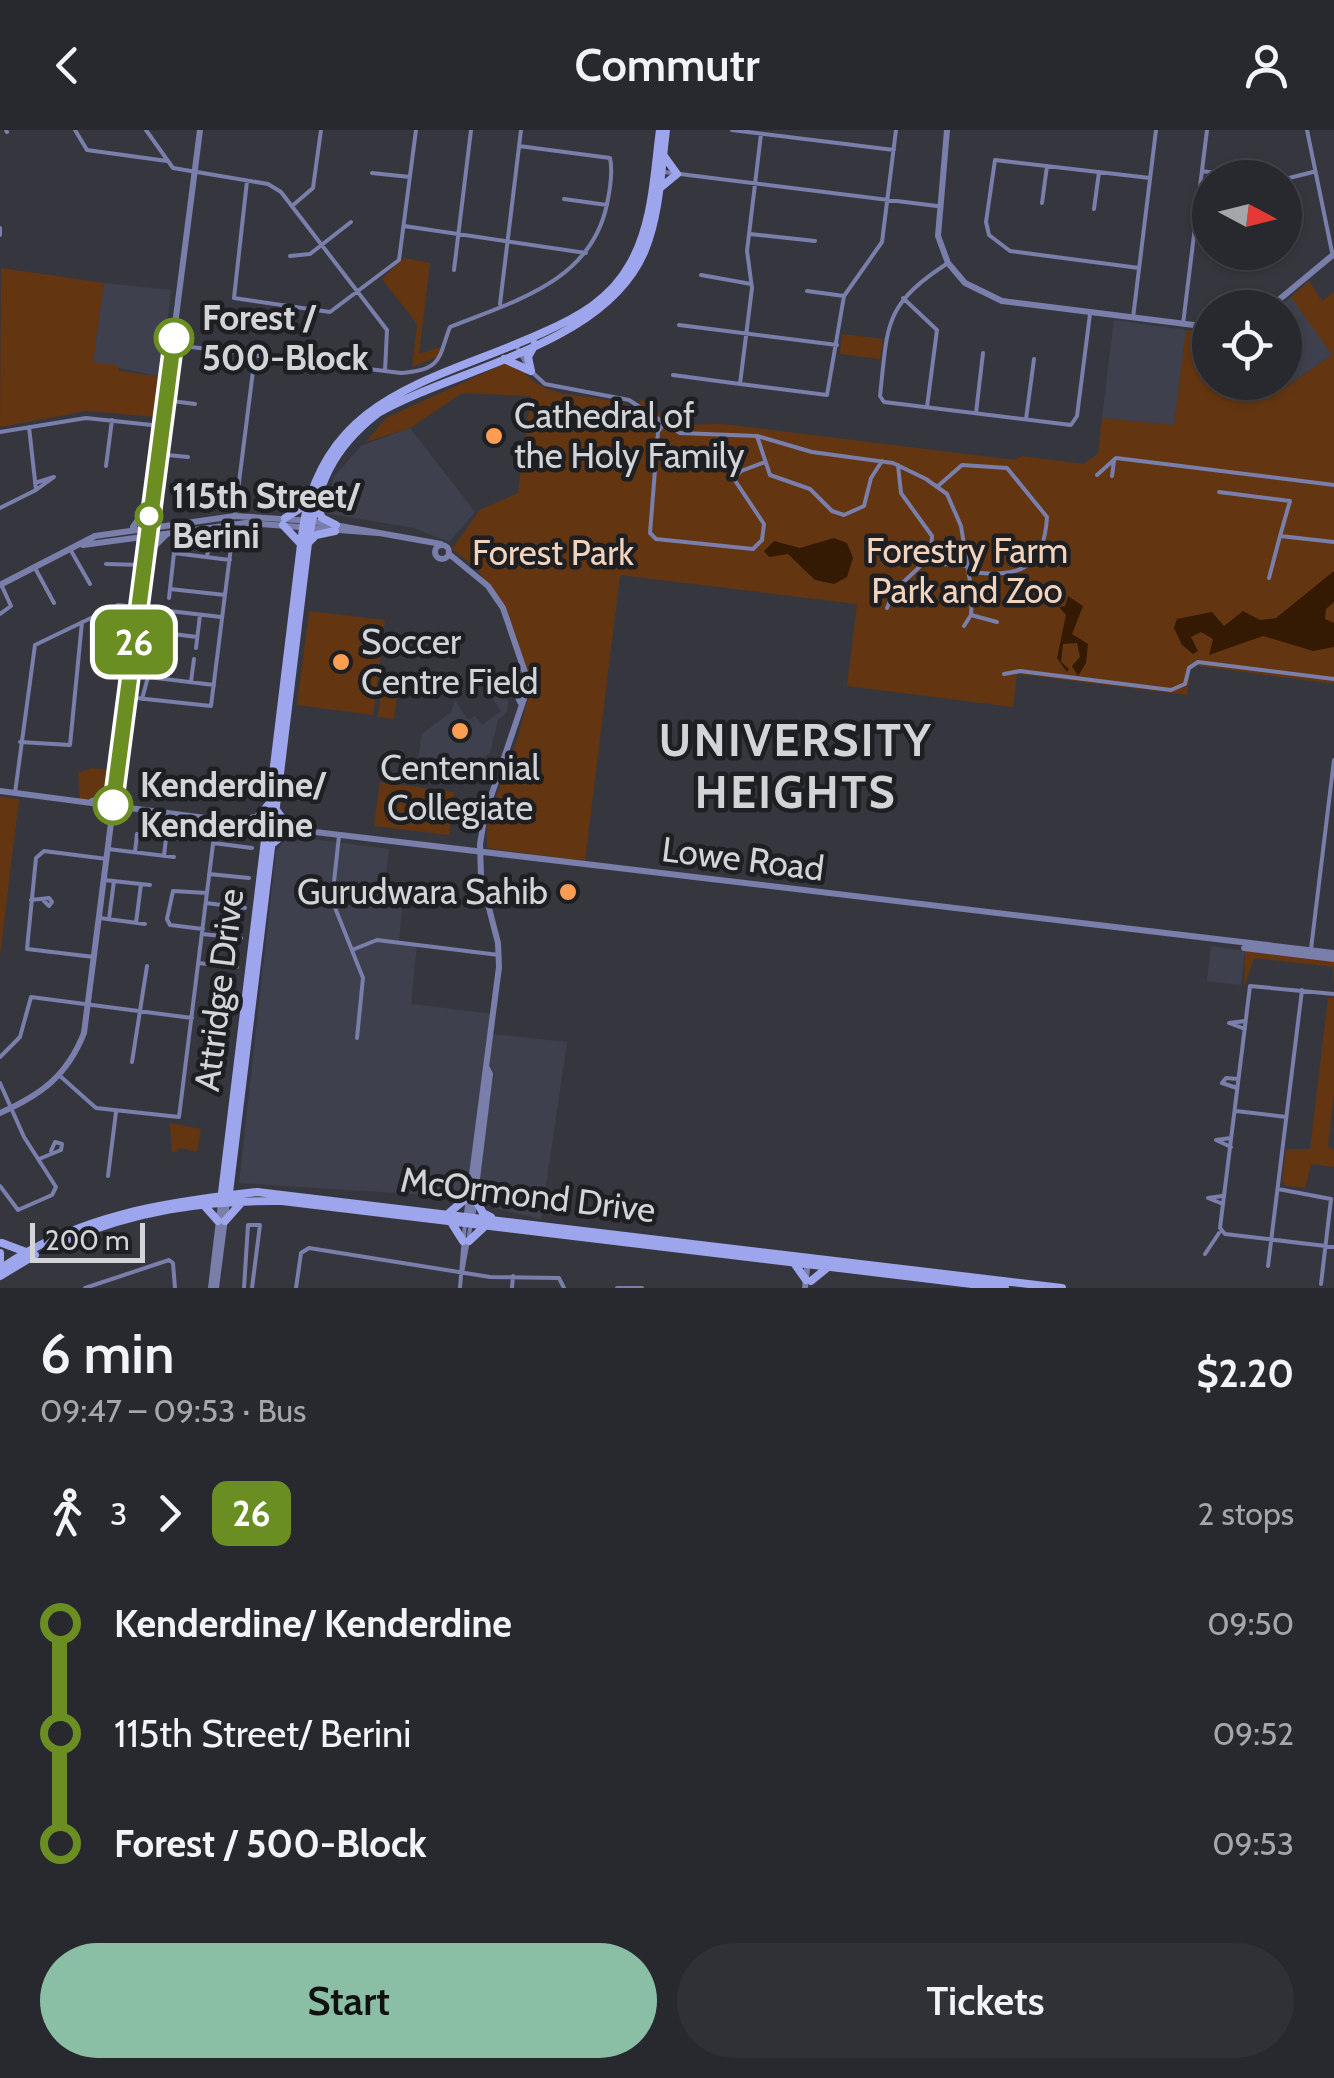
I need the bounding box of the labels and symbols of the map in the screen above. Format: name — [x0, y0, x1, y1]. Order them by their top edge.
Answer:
north arrow — [1192, 160, 1302, 270]
place label: Forest / 500-Block — [202, 296, 368, 379]
marker: Forest / 500-Block — [155, 319, 193, 357]
place label: Cathedral of the Holy Family — [514, 394, 745, 477]
marker: Cathedral of the Holy Family — [483, 425, 505, 447]
place label: 115th Street/ Berini — [172, 474, 361, 557]
marker: 115th Street/ Berini — [136, 503, 162, 529]
park label: Forestry Farm Park and Zoo — [866, 529, 1068, 612]
park label: Forest Park — [472, 531, 634, 574]
line badge: 26 — [89, 610, 179, 674]
place label: Soccer Centre Field — [361, 620, 538, 703]
marker: Soccer Centre Field — [330, 651, 352, 673]
district label: UNIVERSITY HEIGHTS — [659, 713, 933, 819]
marker: Centennial Collegiate — [449, 720, 471, 742]
place label: Centennial Collegiate — [380, 746, 540, 829]
place label: Kenderdine/ Kenderdine — [140, 763, 327, 846]
marker: Kenderdine/ Kenderdine — [94, 786, 132, 824]
street label: Lowe Road — [659, 827, 827, 890]
place label: Gurudwara Sahib — [297, 870, 548, 913]
marker: Gurudwara Sahib — [557, 881, 579, 903]
street label: Attridge Drive — [185, 886, 252, 1094]
street label: McOrmond Drive — [398, 1158, 658, 1231]
scale bar — [30, 1218, 145, 1262]

